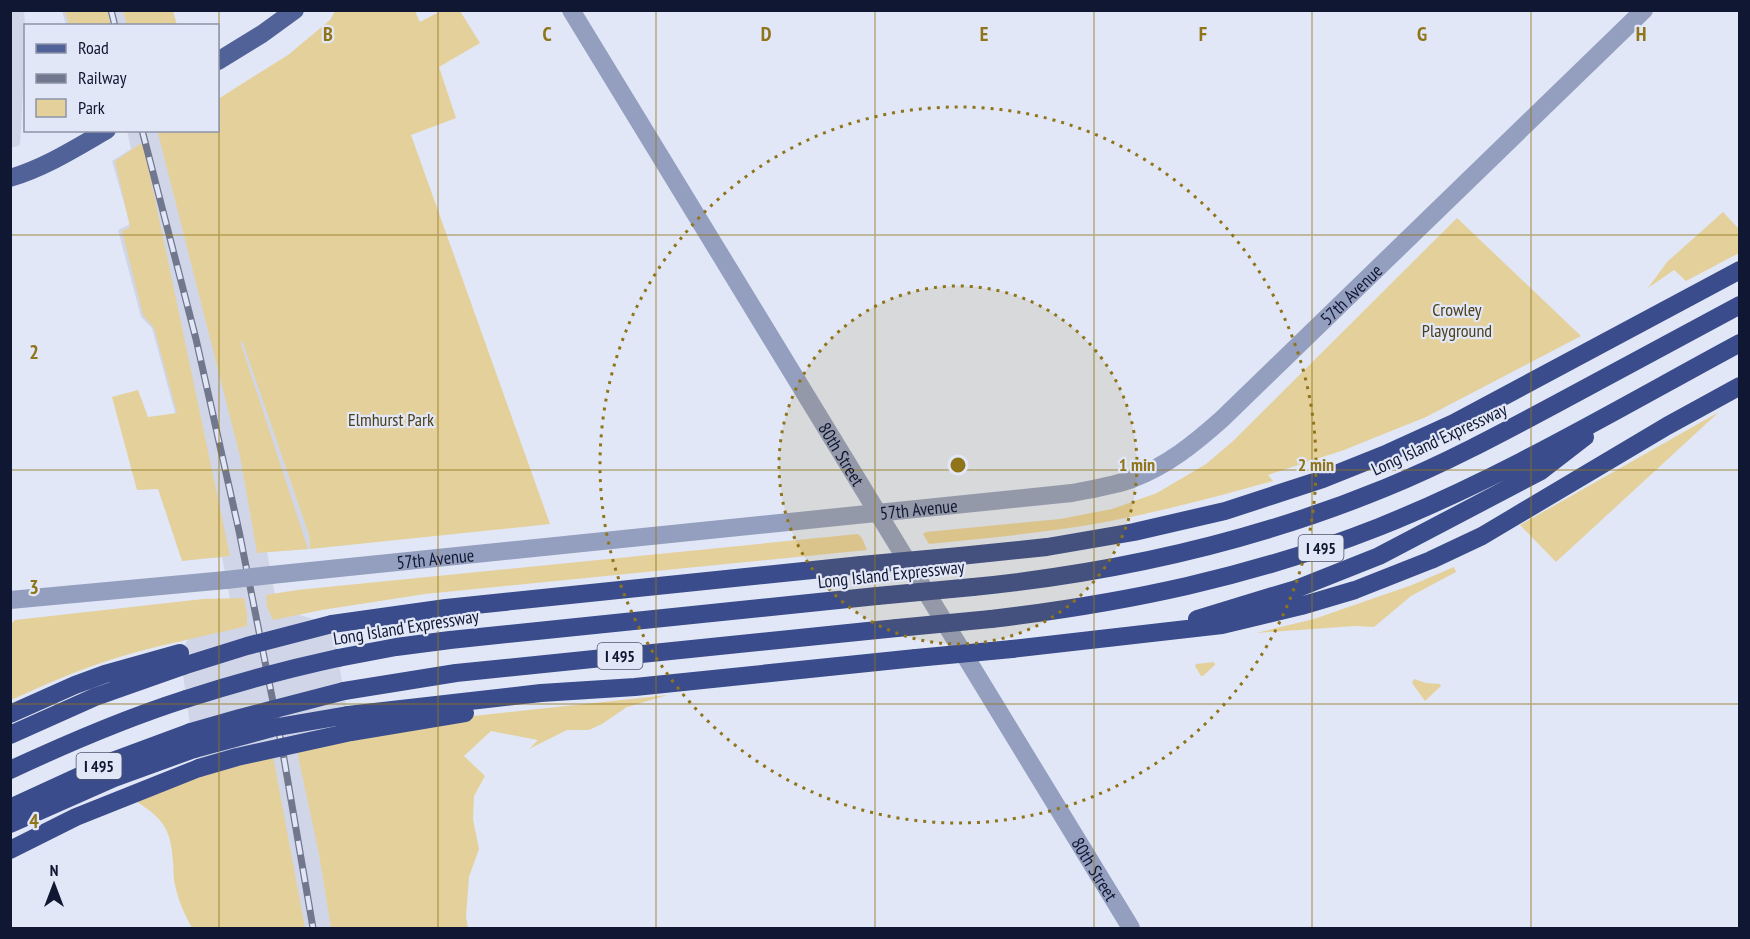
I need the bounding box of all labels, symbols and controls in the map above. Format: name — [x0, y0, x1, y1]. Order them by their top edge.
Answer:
text: B — [323, 21, 333, 47]
text: C — [542, 21, 552, 47]
text: D — [761, 21, 772, 47]
text: E — [980, 21, 988, 47]
text: F — [1199, 21, 1207, 47]
text: G — [1417, 21, 1427, 47]
text: H — [1636, 21, 1646, 47]
legend — [24, 24, 219, 132]
text: Road — [78, 36, 109, 59]
text: Railway — [78, 66, 127, 89]
text: Park — [78, 96, 105, 119]
street label: 57th Avenue — [1315, 259, 1387, 330]
park label: Crowley Playground — [1422, 298, 1492, 342]
text: 2 — [29, 339, 39, 365]
street label: Long Island Expressway — [1367, 397, 1511, 481]
park label: Elmhurst Park — [348, 408, 434, 431]
street label: 80th Street — [814, 418, 870, 490]
text: 1 min — [1119, 453, 1155, 476]
text: 2 min — [1298, 453, 1334, 476]
centre of rings — [948, 455, 968, 475]
street label: 57th Avenue — [879, 493, 959, 524]
road number: I 495 — [1298, 535, 1344, 561]
street label: 57th Avenue — [395, 543, 475, 574]
street label: Long Island Expressway — [817, 555, 966, 593]
text: 3 — [29, 574, 39, 600]
street label: Long Island Expressway — [331, 604, 481, 650]
road number: I 495 — [598, 643, 642, 669]
road number: I 495 — [76, 753, 122, 779]
text: 4 — [29, 808, 39, 834]
street label: 80th Street — [1067, 833, 1123, 905]
north arrow — [24, 855, 84, 915]
text: N — [50, 860, 58, 880]

